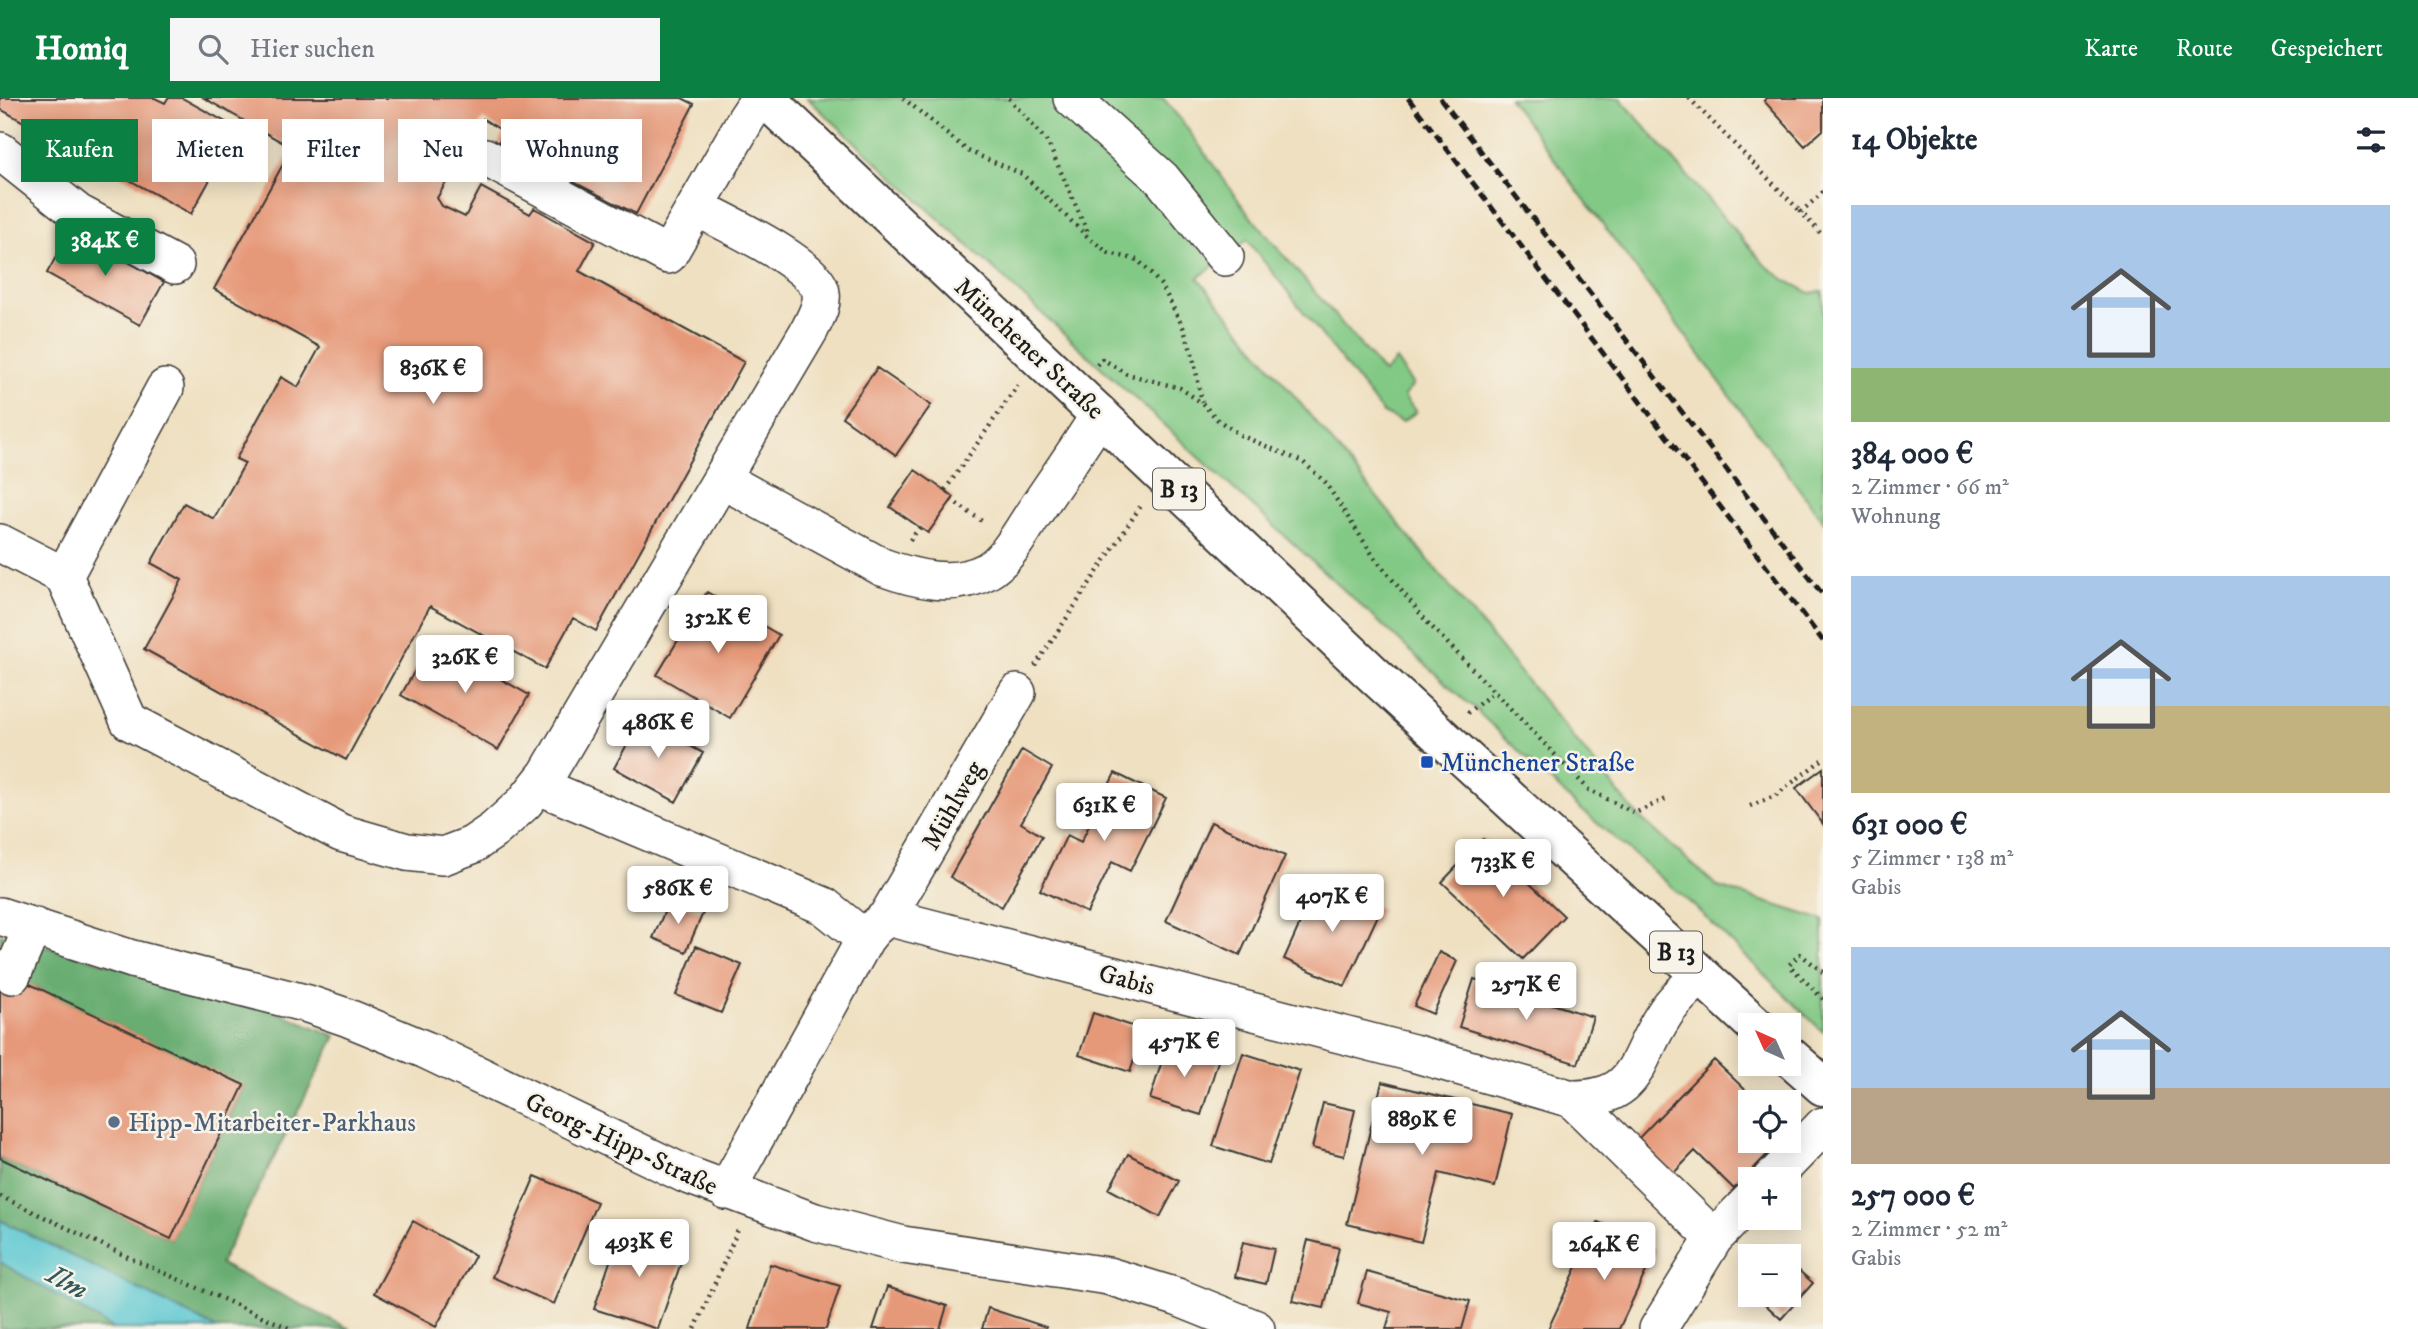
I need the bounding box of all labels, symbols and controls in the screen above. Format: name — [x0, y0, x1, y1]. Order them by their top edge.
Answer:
search box — [170, 18, 660, 81]
text: Homiq — [35, 29, 128, 70]
icon: search — [194, 30, 232, 68]
text: Hier suchen — [250, 33, 375, 66]
text: Karte — [2084, 34, 2138, 64]
text: Route — [2176, 34, 2233, 64]
text: Gespeichert — [2271, 34, 2383, 64]
chip: Kaufen — [21, 119, 138, 182]
chip: Mieten — [152, 119, 268, 182]
chip: Filter — [282, 119, 384, 182]
chip: Neu — [398, 119, 487, 182]
chip: Wohnung — [501, 119, 642, 182]
icon: filters — [2352, 121, 2390, 159]
text: 14 Objekte — [1851, 122, 1977, 159]
pin: 384K € — [48, 218, 162, 278]
text: 384K € — [71, 226, 139, 255]
icon: home — [2058, 250, 2184, 376]
street label: Münchener Straße — [947, 271, 1111, 427]
pin: 836K € — [376, 346, 490, 406]
text: 836K € — [400, 354, 466, 383]
text: 384 000 € — [1851, 436, 1973, 473]
road number: B 13 — [1153, 468, 1205, 510]
text: 2 Zimmer · 66 m² — [1851, 473, 2009, 502]
text: Wohnung — [1851, 502, 1940, 531]
pin: 352K € — [661, 596, 775, 655]
text: 352K € — [685, 603, 751, 632]
icon: home — [2058, 621, 2184, 747]
pin: 326K € — [408, 636, 522, 695]
text: 326K € — [432, 643, 498, 672]
pin: 486K € — [601, 700, 715, 760]
text: 486K € — [622, 708, 694, 737]
place label: Münchener Straße — [1441, 747, 1635, 780]
marker: Münchener Straße — [1419, 754, 1435, 770]
street label: Mühlweg — [915, 755, 992, 856]
pin: 631K € — [1047, 784, 1161, 843]
text: 631K € — [1072, 791, 1136, 820]
text: 631 000 € — [1851, 807, 1968, 844]
pin: 733K € — [1446, 840, 1560, 899]
text: 5 Zimmer · 138 m² — [1851, 844, 2014, 873]
text: 733K € — [1471, 847, 1535, 876]
pin: 586K € — [621, 866, 735, 926]
text: Gabis — [1851, 873, 1901, 902]
text: 586K € — [643, 874, 713, 903]
pin: 407K € — [1275, 874, 1389, 934]
text: 407K € — [1296, 882, 1368, 911]
road number: B 13 — [1650, 932, 1702, 972]
street label: Gabis — [1095, 957, 1158, 1004]
pin: 257K € — [1469, 962, 1583, 1022]
text: 257K € — [1491, 970, 1561, 999]
icon: home — [2058, 992, 2184, 1118]
north arrow — [1738, 1013, 1801, 1076]
map controls — [1738, 1013, 1801, 1307]
pin: 457K € — [1127, 1020, 1241, 1079]
text: 457K € — [1148, 1027, 1220, 1056]
street label: Georg-Hipp-Straße — [520, 1085, 723, 1203]
button: locate — [1738, 1090, 1801, 1153]
pin: 889K € — [1365, 1098, 1479, 1157]
text: 889K € — [1387, 1105, 1457, 1134]
place label: Hipp-Mitarbeiter-Parkhaus — [128, 1107, 416, 1140]
marker: Hipp-Mitarbeiter-Parkhaus — [106, 1114, 122, 1130]
button: + — [1738, 1167, 1801, 1230]
text: 257 000 € — [1851, 1178, 1975, 1215]
text: 2 Zimmer · 52 m² — [1851, 1215, 2008, 1244]
pin: 493K € — [582, 1220, 696, 1279]
pin: 264K € — [1547, 1222, 1661, 1282]
text: 493K € — [605, 1227, 673, 1256]
text: 264K € — [1568, 1230, 1640, 1259]
button: − — [1738, 1244, 1801, 1307]
text: Gabis — [1851, 1244, 1901, 1273]
water label: Ilm — [39, 1256, 94, 1308]

